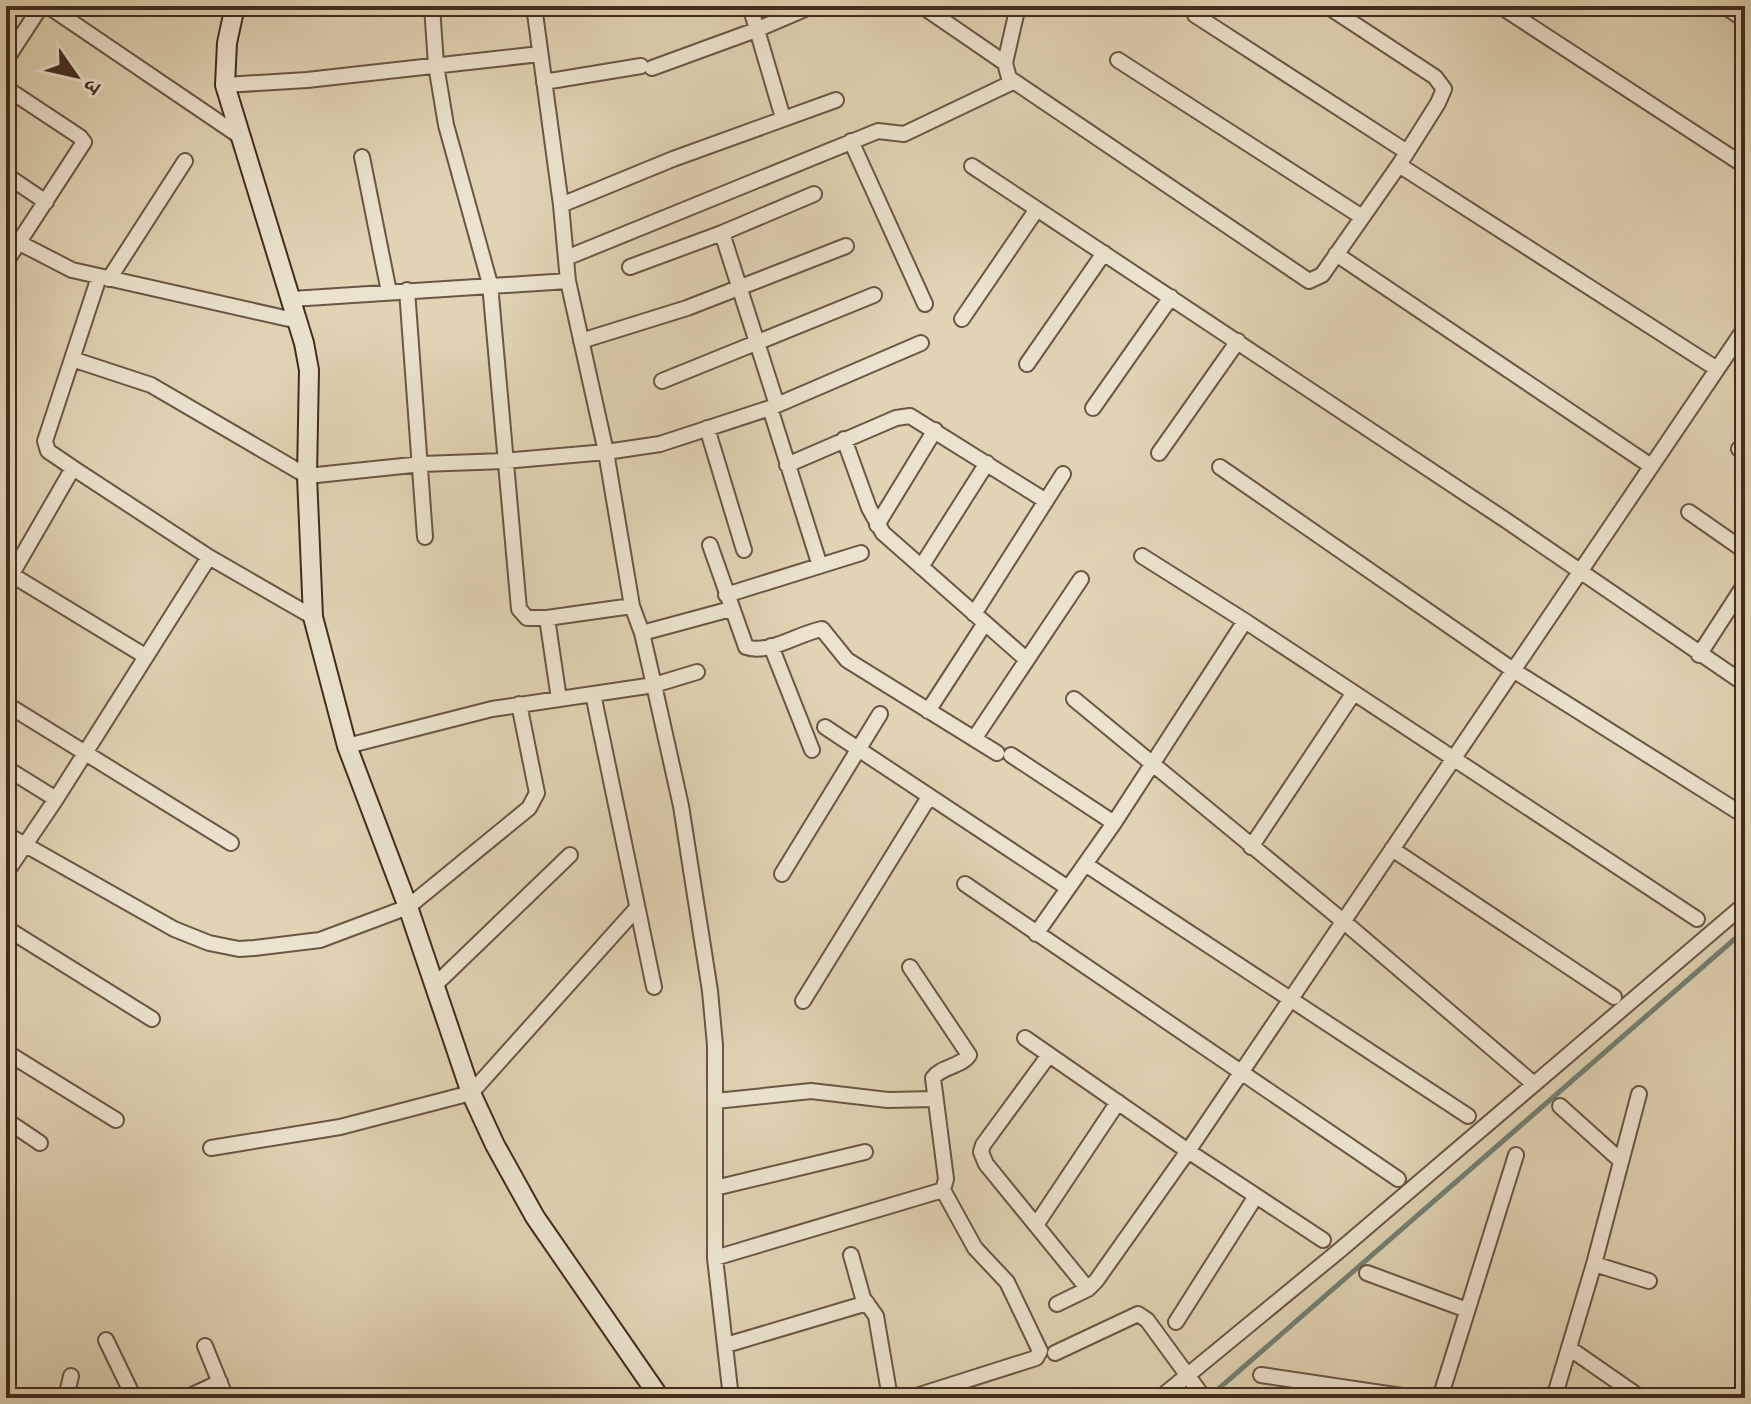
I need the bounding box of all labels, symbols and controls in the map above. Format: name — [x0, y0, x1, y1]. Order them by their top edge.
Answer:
north arrow — [36, 36, 116, 116]
text: उ — [76, 72, 107, 100]

